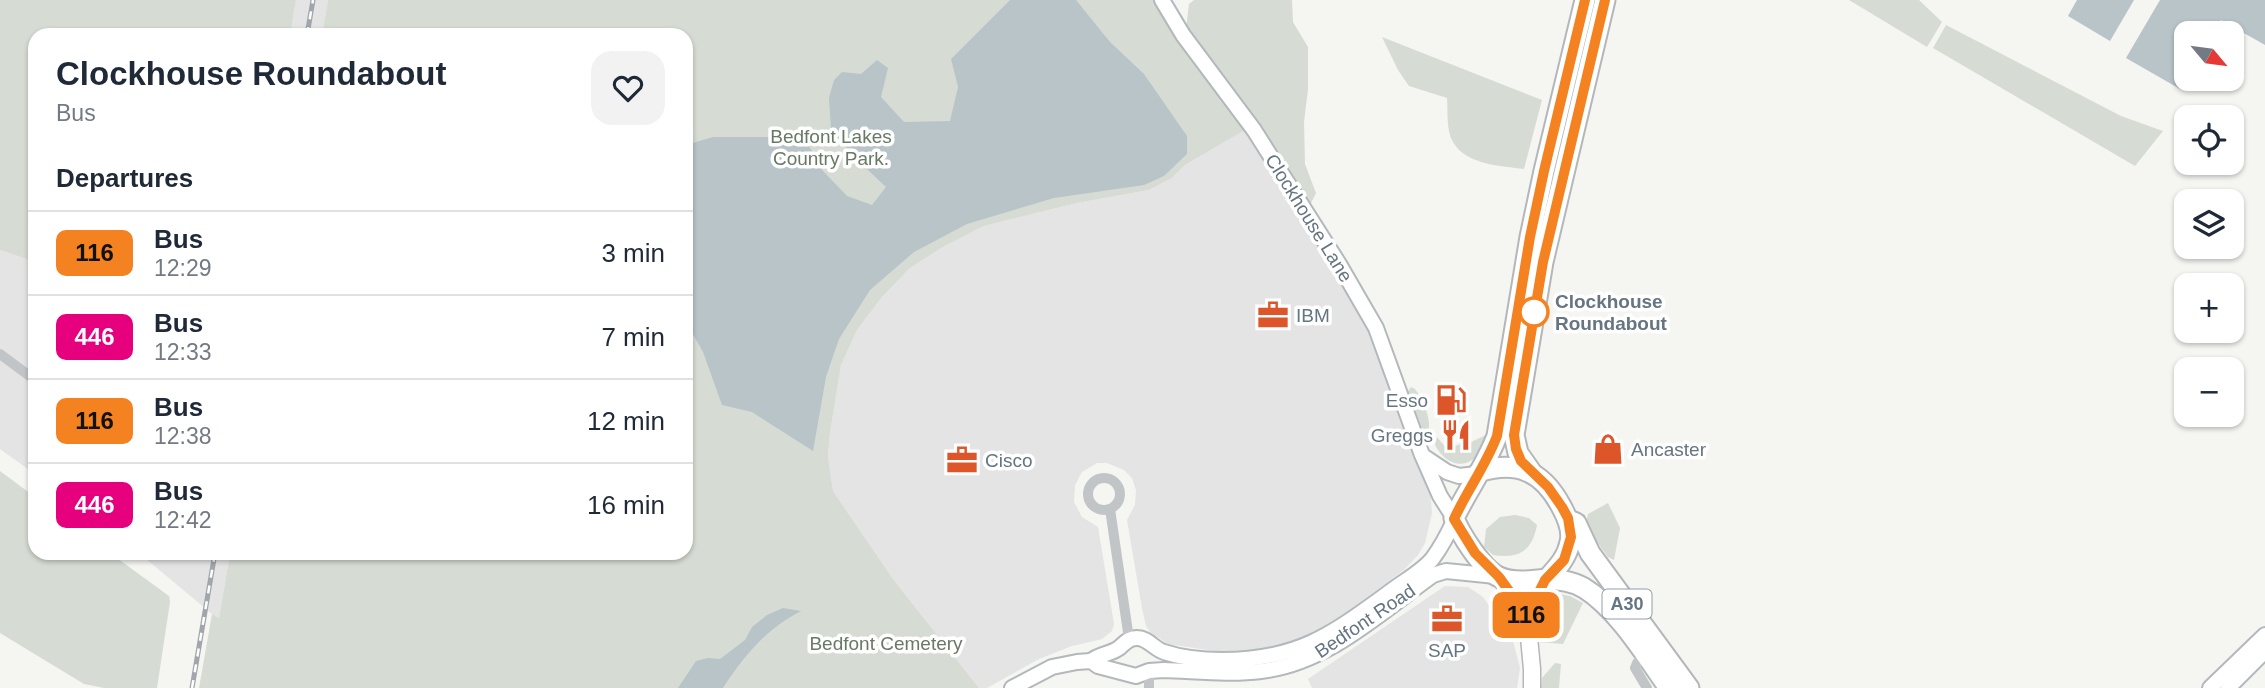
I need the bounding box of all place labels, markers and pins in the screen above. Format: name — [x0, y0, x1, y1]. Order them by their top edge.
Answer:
place label: Clockhouse Roundabout — [1555, 291, 1668, 334]
marker: Clockhouse Roundabout — [1519, 297, 1549, 327]
office icon: IBM — [1256, 298, 1290, 332]
place label: IBM — [1296, 305, 1330, 326]
fuel station icon: Esso — [1434, 383, 1468, 417]
place label: Esso — [1386, 390, 1428, 411]
restaurant icon: Greggs — [1439, 418, 1473, 452]
place label: Greggs — [1371, 425, 1433, 446]
shop icon: Ancaster — [1591, 432, 1625, 466]
place label: Ancaster — [1631, 439, 1707, 460]
office icon: Cisco — [945, 443, 979, 477]
place label: Cisco — [985, 450, 1033, 471]
office icon: SAP — [1430, 602, 1464, 636]
place label: SAP — [1428, 640, 1466, 661]

